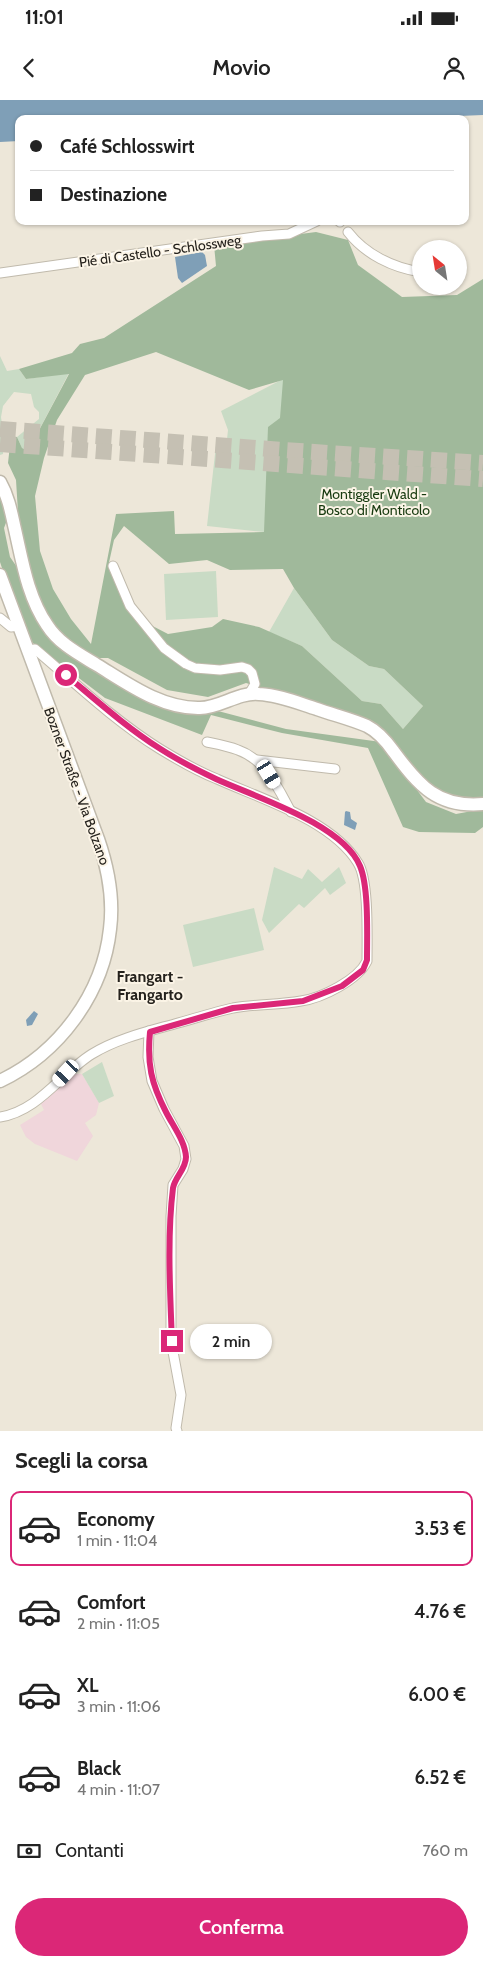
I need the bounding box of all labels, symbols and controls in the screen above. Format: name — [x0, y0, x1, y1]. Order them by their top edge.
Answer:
text: 11:01 — [25, 6, 64, 29]
icon: back — [15, 54, 43, 82]
text: Movio — [212, 54, 271, 81]
icon: person — [440, 54, 468, 82]
text: Café Schlosswirt — [60, 135, 194, 158]
text: Destinazione — [60, 183, 167, 206]
street label: Pié di Castello - Schlossweg — [78, 231, 243, 271]
north arrow — [412, 240, 468, 295]
map controls — [412, 240, 467, 295]
park label: Montiggler Wald - Bosco di Monticolo — [318, 485, 430, 519]
route start — [55, 664, 77, 686]
street label: Bozner Straße - Via Bolzano — [40, 705, 114, 868]
car — [254, 757, 283, 791]
district label: Frangart - Frangarto — [117, 967, 183, 1004]
car — [50, 1057, 81, 1089]
callout: 2 min — [190, 1324, 272, 1358]
route end — [161, 1330, 183, 1352]
text: 2 min — [212, 1332, 250, 1351]
text: Scegli la corsa — [15, 1447, 148, 1474]
icon: car — [17, 1506, 62, 1551]
text: Economy — [77, 1508, 155, 1531]
text: 3.53 € — [415, 1517, 466, 1540]
text: 1 min · 11:04 — [77, 1531, 157, 1550]
icon: car — [17, 1589, 62, 1634]
text: Comfort — [77, 1591, 146, 1614]
text: 4.76 € — [414, 1600, 466, 1623]
text: 2 min · 11:05 — [77, 1614, 160, 1633]
icon: car — [17, 1672, 62, 1717]
text: XL — [77, 1674, 98, 1697]
text: 6.00 € — [408, 1683, 466, 1706]
text: 3 min · 11:06 — [77, 1697, 161, 1716]
icon: car — [17, 1755, 62, 1800]
text: Black — [77, 1757, 121, 1780]
text: 6.52 € — [414, 1766, 466, 1789]
text: 4 min · 11:07 — [77, 1780, 160, 1799]
icon: cash — [15, 1837, 43, 1865]
text: Contanti — [55, 1839, 124, 1862]
text: 760 m — [422, 1841, 468, 1860]
button: Conferma — [15, 1898, 468, 1956]

